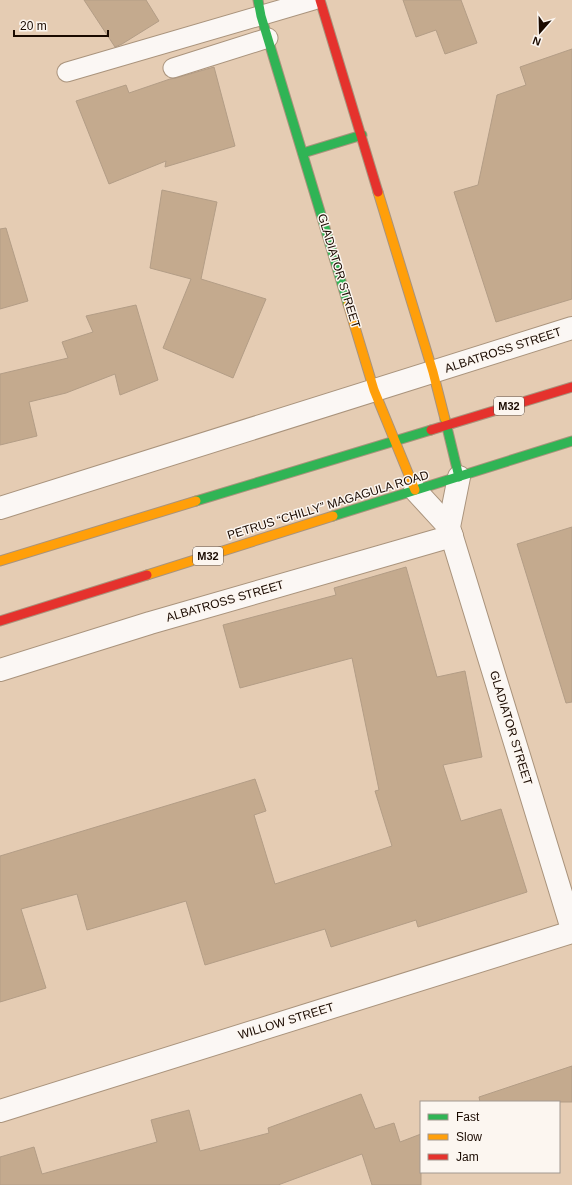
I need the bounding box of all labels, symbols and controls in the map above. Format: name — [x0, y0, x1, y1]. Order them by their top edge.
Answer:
scale bar — [14, 12, 108, 38]
north arrow — [520, 12, 560, 52]
text: 20 m — [20, 19, 47, 33]
text: N — [531, 34, 542, 48]
street label: GLADIATOR STREET — [315, 212, 363, 331]
street label: ALBATROSS STREET — [443, 324, 564, 375]
road number: M32 — [494, 397, 524, 415]
street label: PETRUS “CHILLY” MAGAGULA ROAD — [226, 468, 431, 542]
road number: M32 — [193, 547, 223, 565]
street label: ALBATROSS STREET — [165, 577, 286, 625]
street label: GLADIATOR STREET — [487, 669, 535, 788]
street label: WILLOW STREET — [236, 1000, 336, 1042]
legend — [420, 1101, 560, 1173]
text: Fast — [456, 1110, 480, 1124]
text: Slow — [456, 1130, 482, 1144]
text: Jam — [456, 1150, 479, 1164]

